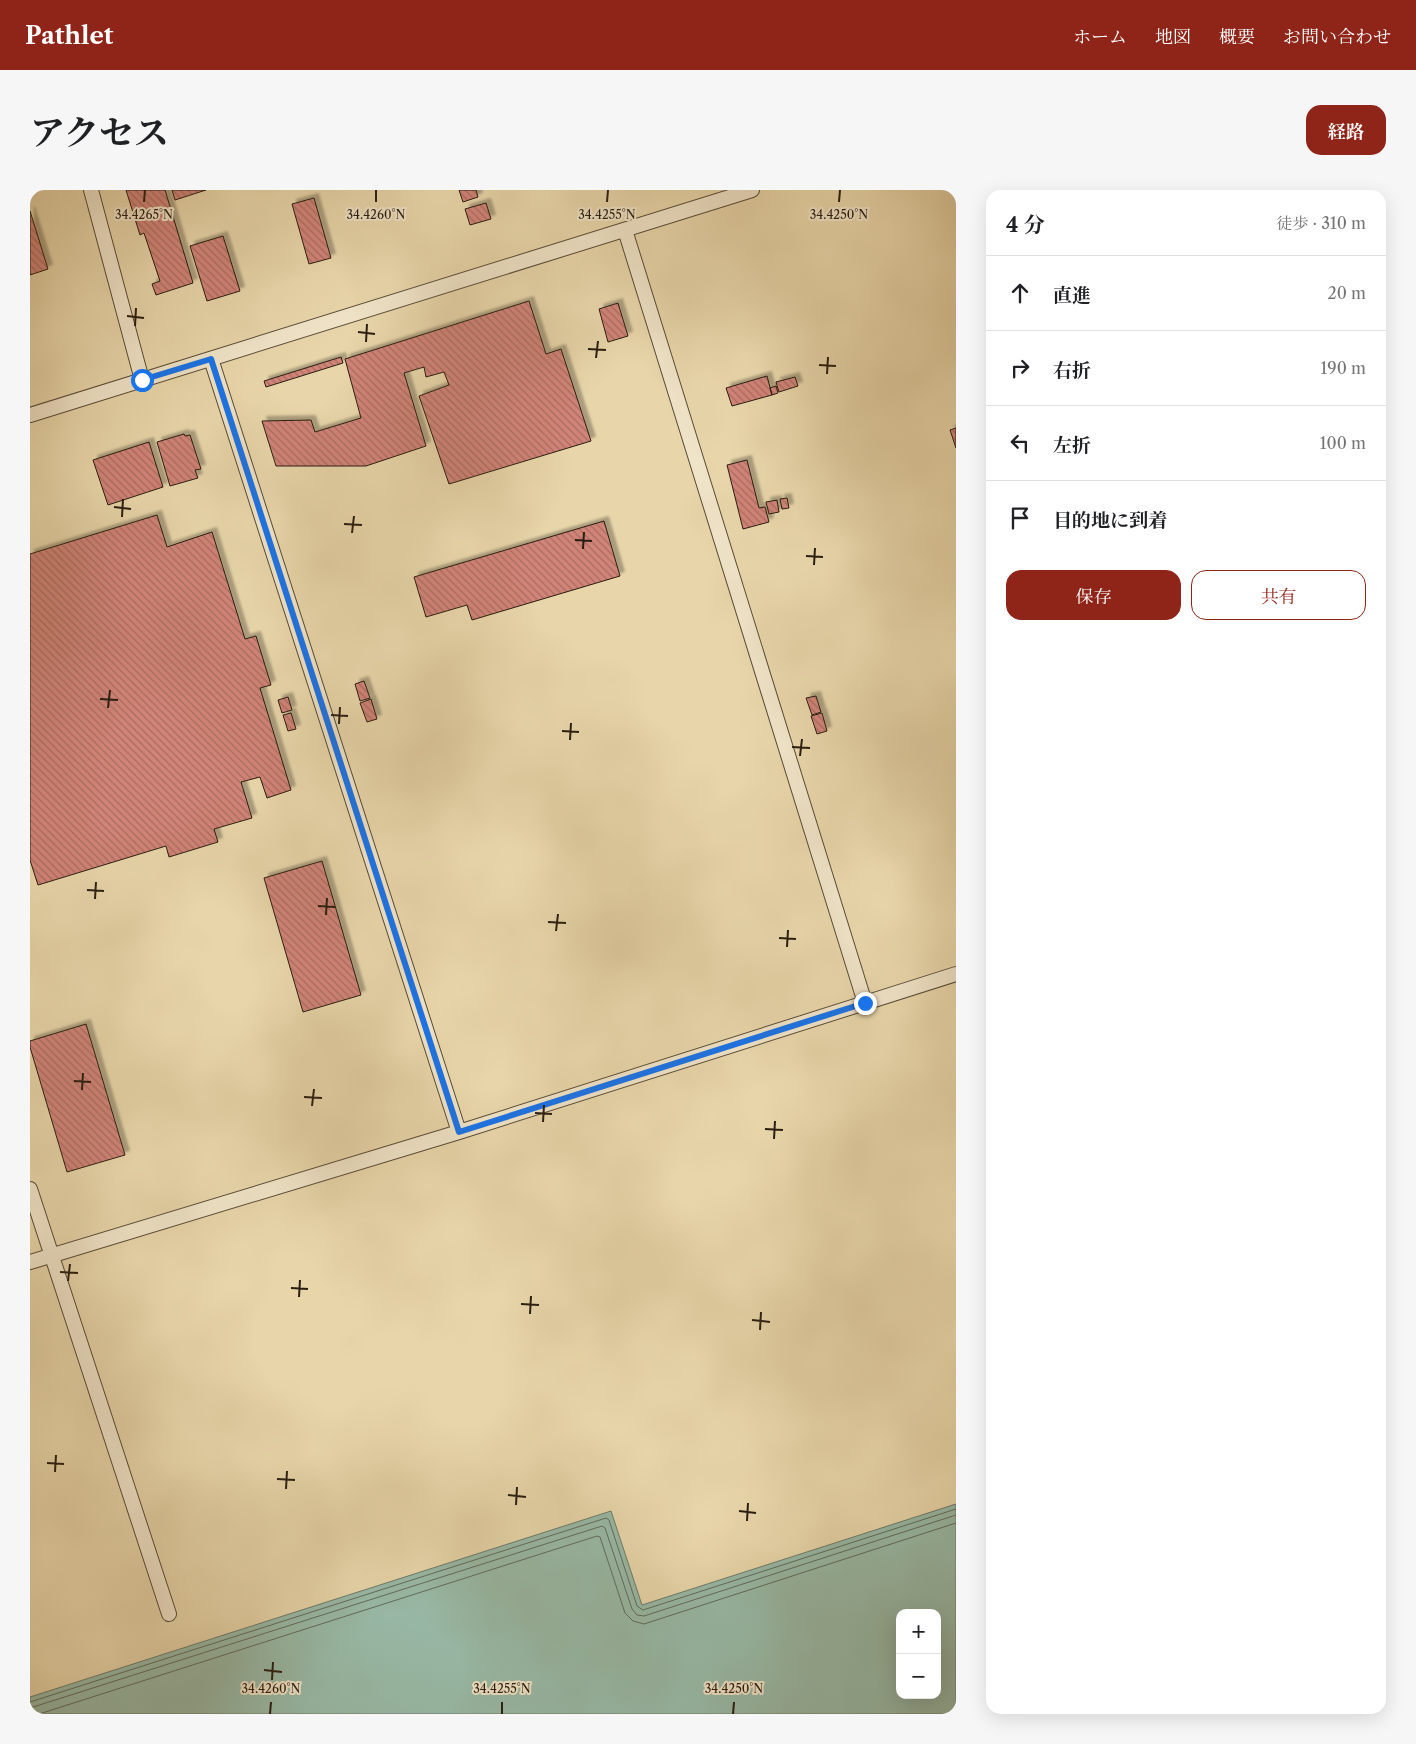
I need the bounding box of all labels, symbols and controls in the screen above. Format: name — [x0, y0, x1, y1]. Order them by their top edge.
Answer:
text: Pathlet — [25, 21, 113, 50]
text: ホーム — [1073, 26, 1127, 48]
text: 地図 — [1155, 26, 1191, 48]
text: 概要 — [1219, 26, 1255, 48]
text: お問い合わせ — [1283, 26, 1391, 48]
button: 経路 — [1306, 105, 1386, 155]
text: アクセス — [30, 111, 169, 154]
text: 34.4265°N — [115, 207, 173, 222]
text: 34.4260°N — [346, 207, 406, 222]
text: 34.4255°N — [578, 207, 636, 222]
text: 34.4250°N — [810, 207, 868, 222]
text: 4 分 — [1006, 212, 1045, 237]
text: 徒歩 · 310 m — [1276, 213, 1366, 233]
icon: ahead — [1006, 279, 1034, 307]
text: 20 m — [1327, 283, 1366, 303]
text: 直進 — [1053, 284, 1091, 307]
icon: right — [1006, 354, 1034, 382]
text: 190 m — [1321, 358, 1366, 378]
text: 右折 — [1053, 359, 1091, 382]
route start — [131, 369, 154, 392]
icon: left — [1006, 429, 1034, 457]
text: 100 m — [1320, 433, 1366, 453]
text: 左折 — [1053, 434, 1091, 457]
icon: arrive — [1006, 504, 1034, 532]
text: 目的地に到着 — [1053, 509, 1167, 532]
button: 保存 — [1006, 570, 1181, 620]
button: 共有 — [1191, 570, 1366, 620]
route end — [854, 992, 877, 1015]
map controls — [896, 1609, 941, 1699]
button: + — [896, 1609, 941, 1654]
button: − — [896, 1654, 941, 1699]
text: 34.4260°N — [241, 1681, 301, 1696]
text: 34.4255°N — [473, 1681, 531, 1696]
text: 34.4250°N — [705, 1681, 763, 1696]

